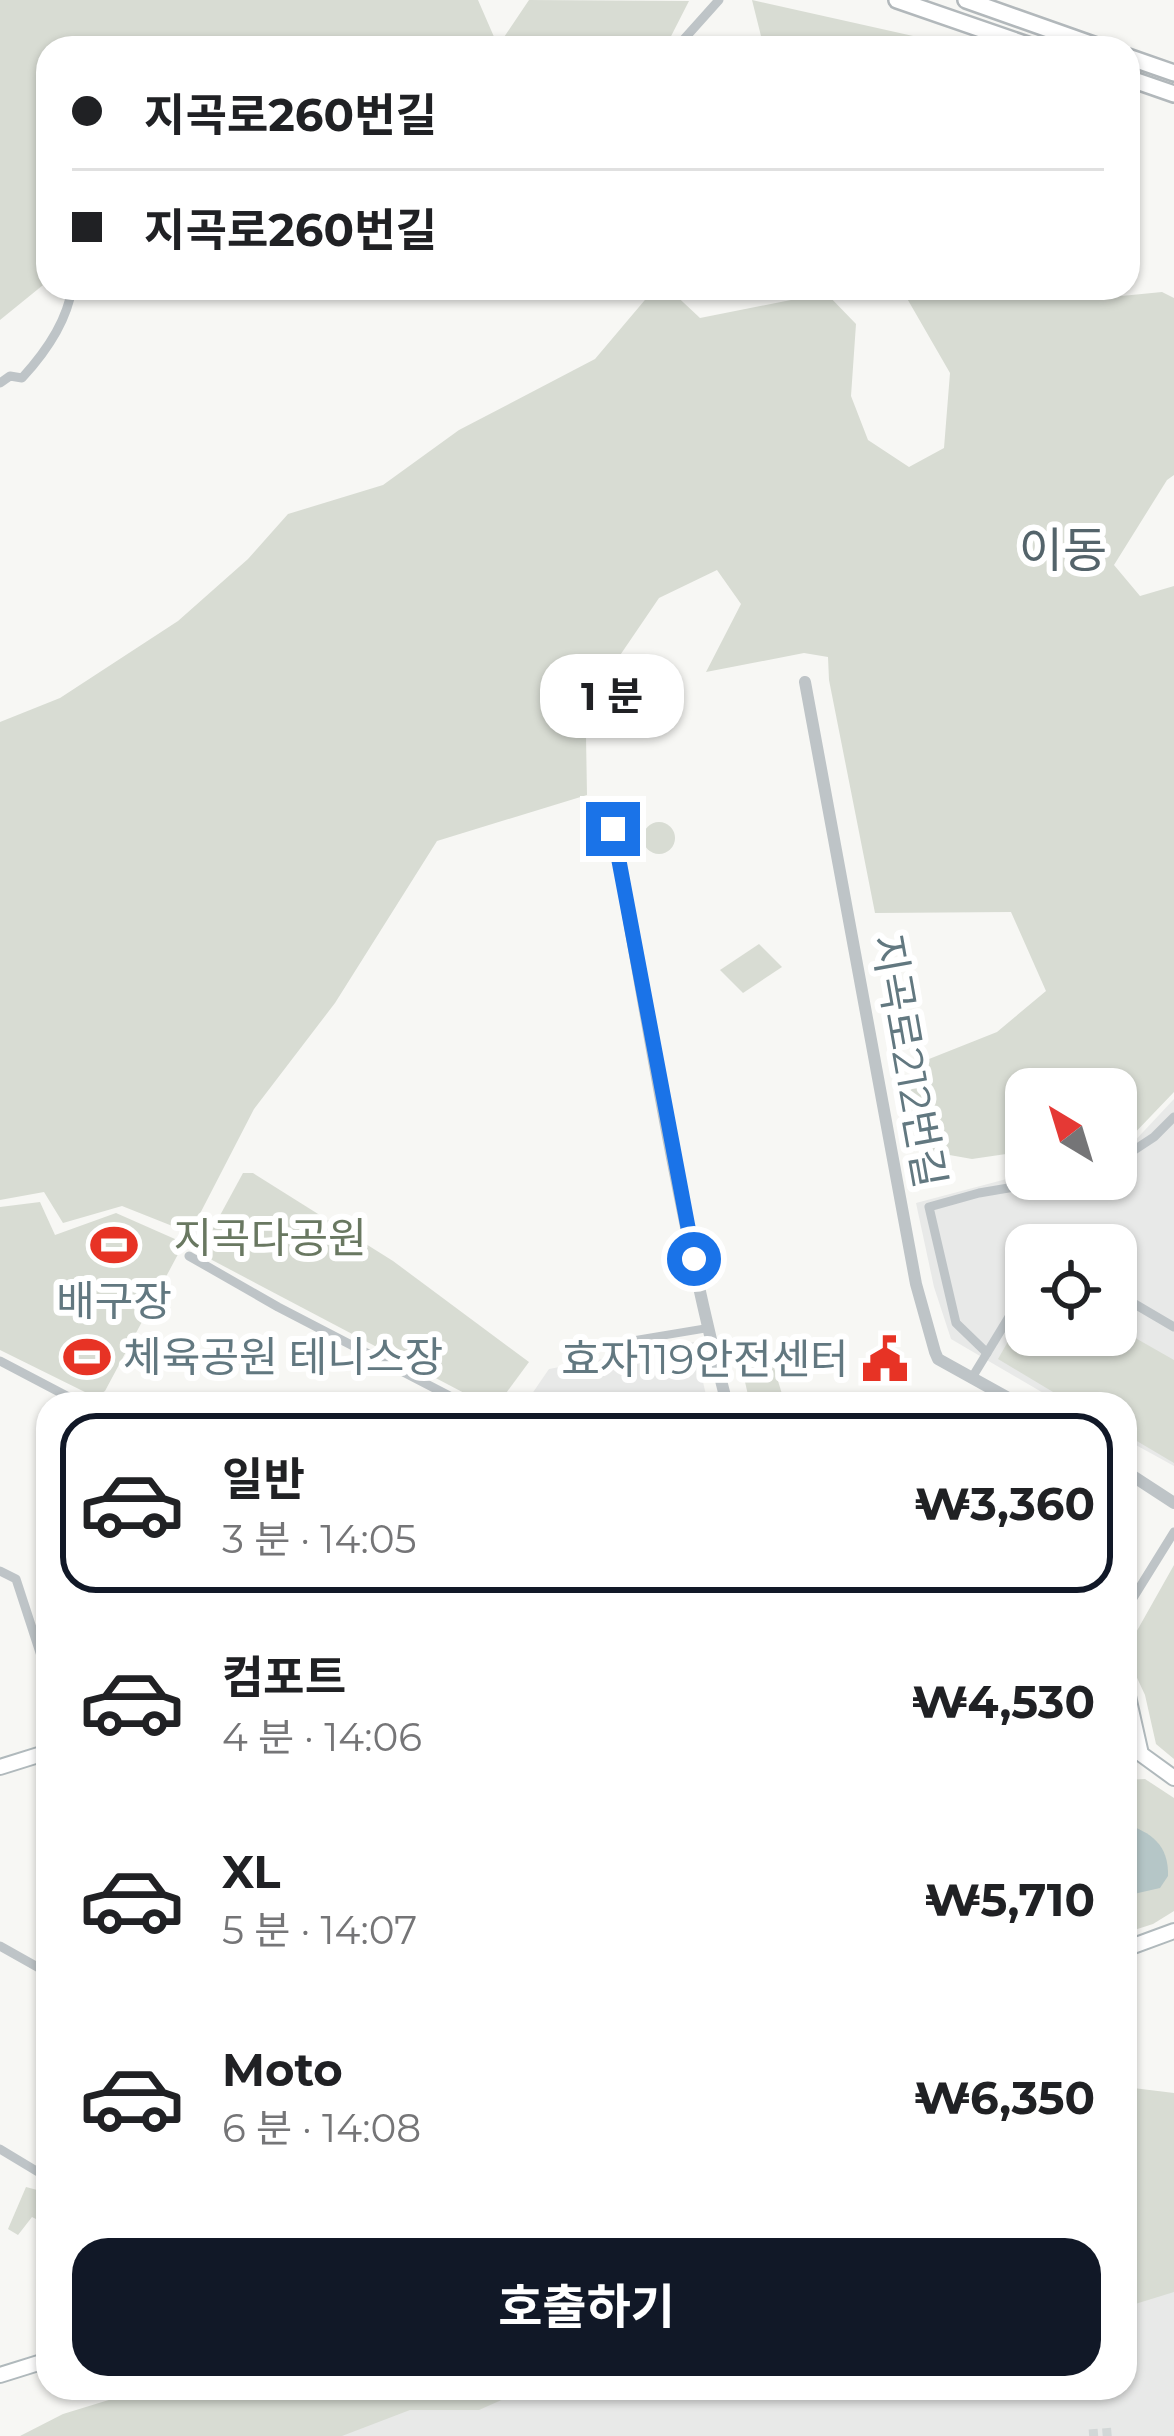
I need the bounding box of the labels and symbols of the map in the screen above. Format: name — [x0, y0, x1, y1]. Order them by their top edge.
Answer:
district label: 이동 — [1019, 521, 1107, 579]
callout: 1 분 — [541, 655, 685, 739]
route end — [586, 802, 640, 856]
street label: 지곡로212번길 — [861, 930, 957, 1192]
north arrow — [1005, 1068, 1137, 1200]
park label: 지곡다공원 — [173, 1212, 367, 1264]
sports icon: 배구장 — [89, 1220, 139, 1270]
route start — [667, 1232, 721, 1286]
place label: 배구장 — [56, 1275, 172, 1327]
place label: 체육공원 테니스장 — [123, 1331, 443, 1383]
sports icon: 체육공원 테니스장 — [62, 1332, 112, 1382]
place label: 효자119안전센터 — [561, 1333, 849, 1385]
public building icon: 효자119안전센터 — [860, 1334, 910, 1384]

